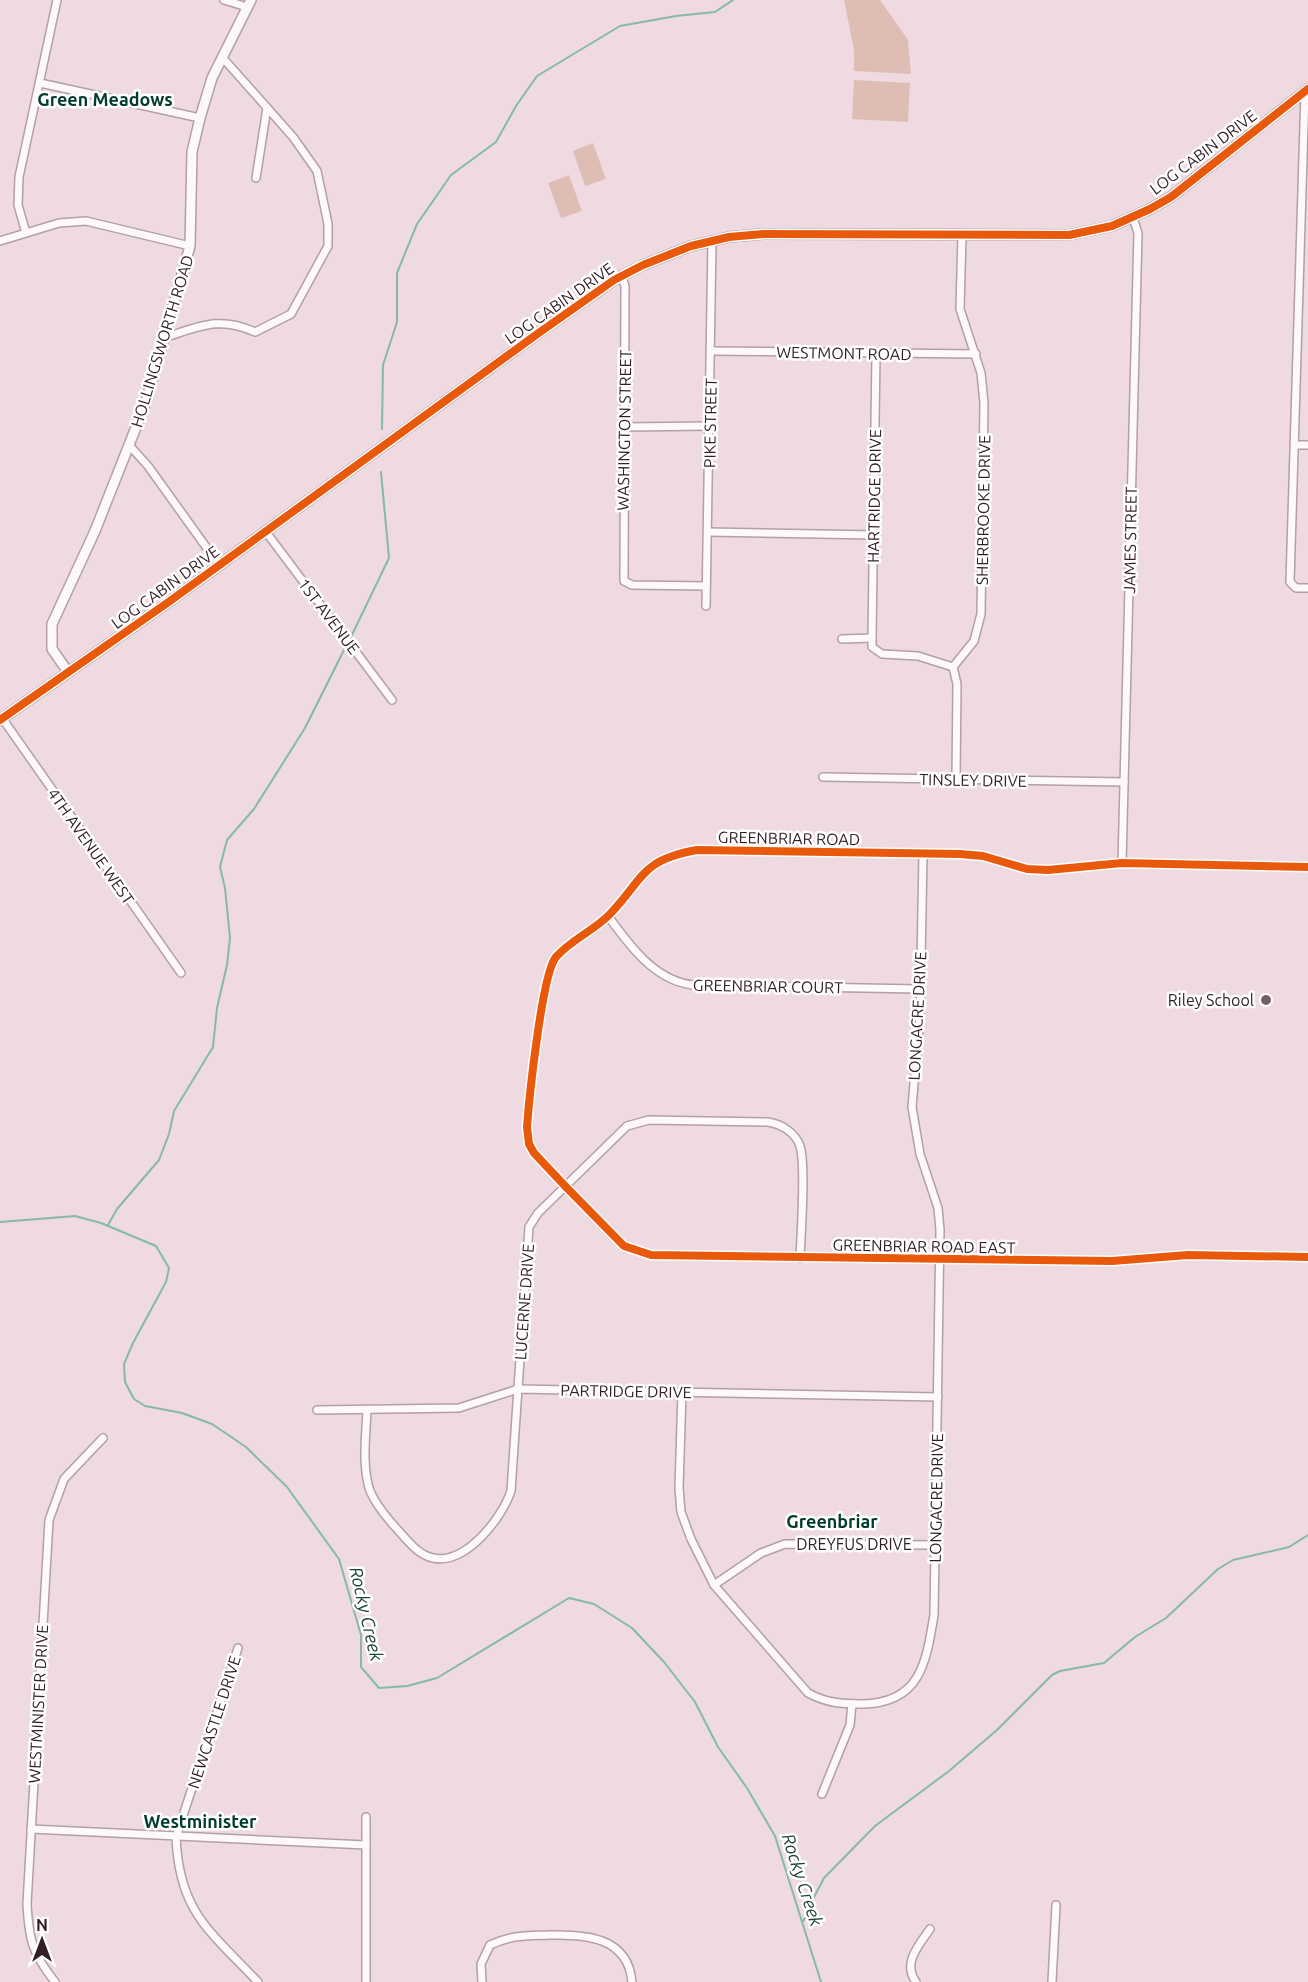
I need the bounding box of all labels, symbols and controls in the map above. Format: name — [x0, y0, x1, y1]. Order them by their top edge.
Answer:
district label: Green Meadows — [37, 89, 173, 109]
street label: LOG CABIN DRIVE — [1146, 106, 1260, 198]
street label: HOLLINGSWORTH ROAD — [127, 253, 197, 429]
street label: LOG CABIN DRIVE — [501, 259, 617, 347]
street label: WESTMONT ROAD — [776, 343, 912, 363]
street label: WASHINGTON STREET — [614, 349, 634, 511]
street label: PIKE STREET — [700, 378, 720, 468]
street label: HARTRIDGE DRIVE — [864, 429, 884, 563]
street label: SHERBROOKE DRIVE — [973, 435, 993, 585]
street label: JAMES STREET — [1120, 486, 1140, 594]
street label: LOG CABIN DRIVE — [108, 542, 222, 632]
street label: 1ST AVENUE — [295, 575, 363, 657]
street label: TINSLEY DRIVE — [919, 770, 1027, 790]
street label: 4TH AVENUE WEST — [44, 785, 138, 908]
street label: GREENBRIAR ROAD — [718, 828, 860, 848]
street label: LONGACRE DRIVE — [905, 951, 929, 1081]
street label: GREENBRIAR COURT — [693, 976, 843, 996]
place label: Riley School — [1168, 991, 1254, 1009]
marker: Riley School — [1259, 993, 1273, 1007]
street label: GREENBRIAR ROAD EAST — [832, 1235, 1016, 1257]
street label: LUCERNE DRIVE — [511, 1243, 537, 1361]
street label: PARTRIDGE DRIVE — [560, 1381, 692, 1401]
street label: LONGACRE DRIVE — [926, 1433, 946, 1563]
district label: Greenbriar — [786, 1511, 878, 1531]
street label: DREYFUS DRIVE — [796, 1535, 912, 1553]
water label: Rocky Creek — [346, 1565, 388, 1664]
street label: WESTMINISTER DRIVE — [25, 1624, 51, 1784]
street label: NEWCASTLE DRIVE — [184, 1653, 244, 1791]
district label: Westminister — [144, 1811, 257, 1831]
water label: Rocky Creek — [779, 1831, 828, 1929]
north arrow — [12, 1910, 72, 1970]
text: N — [36, 1916, 48, 1934]

